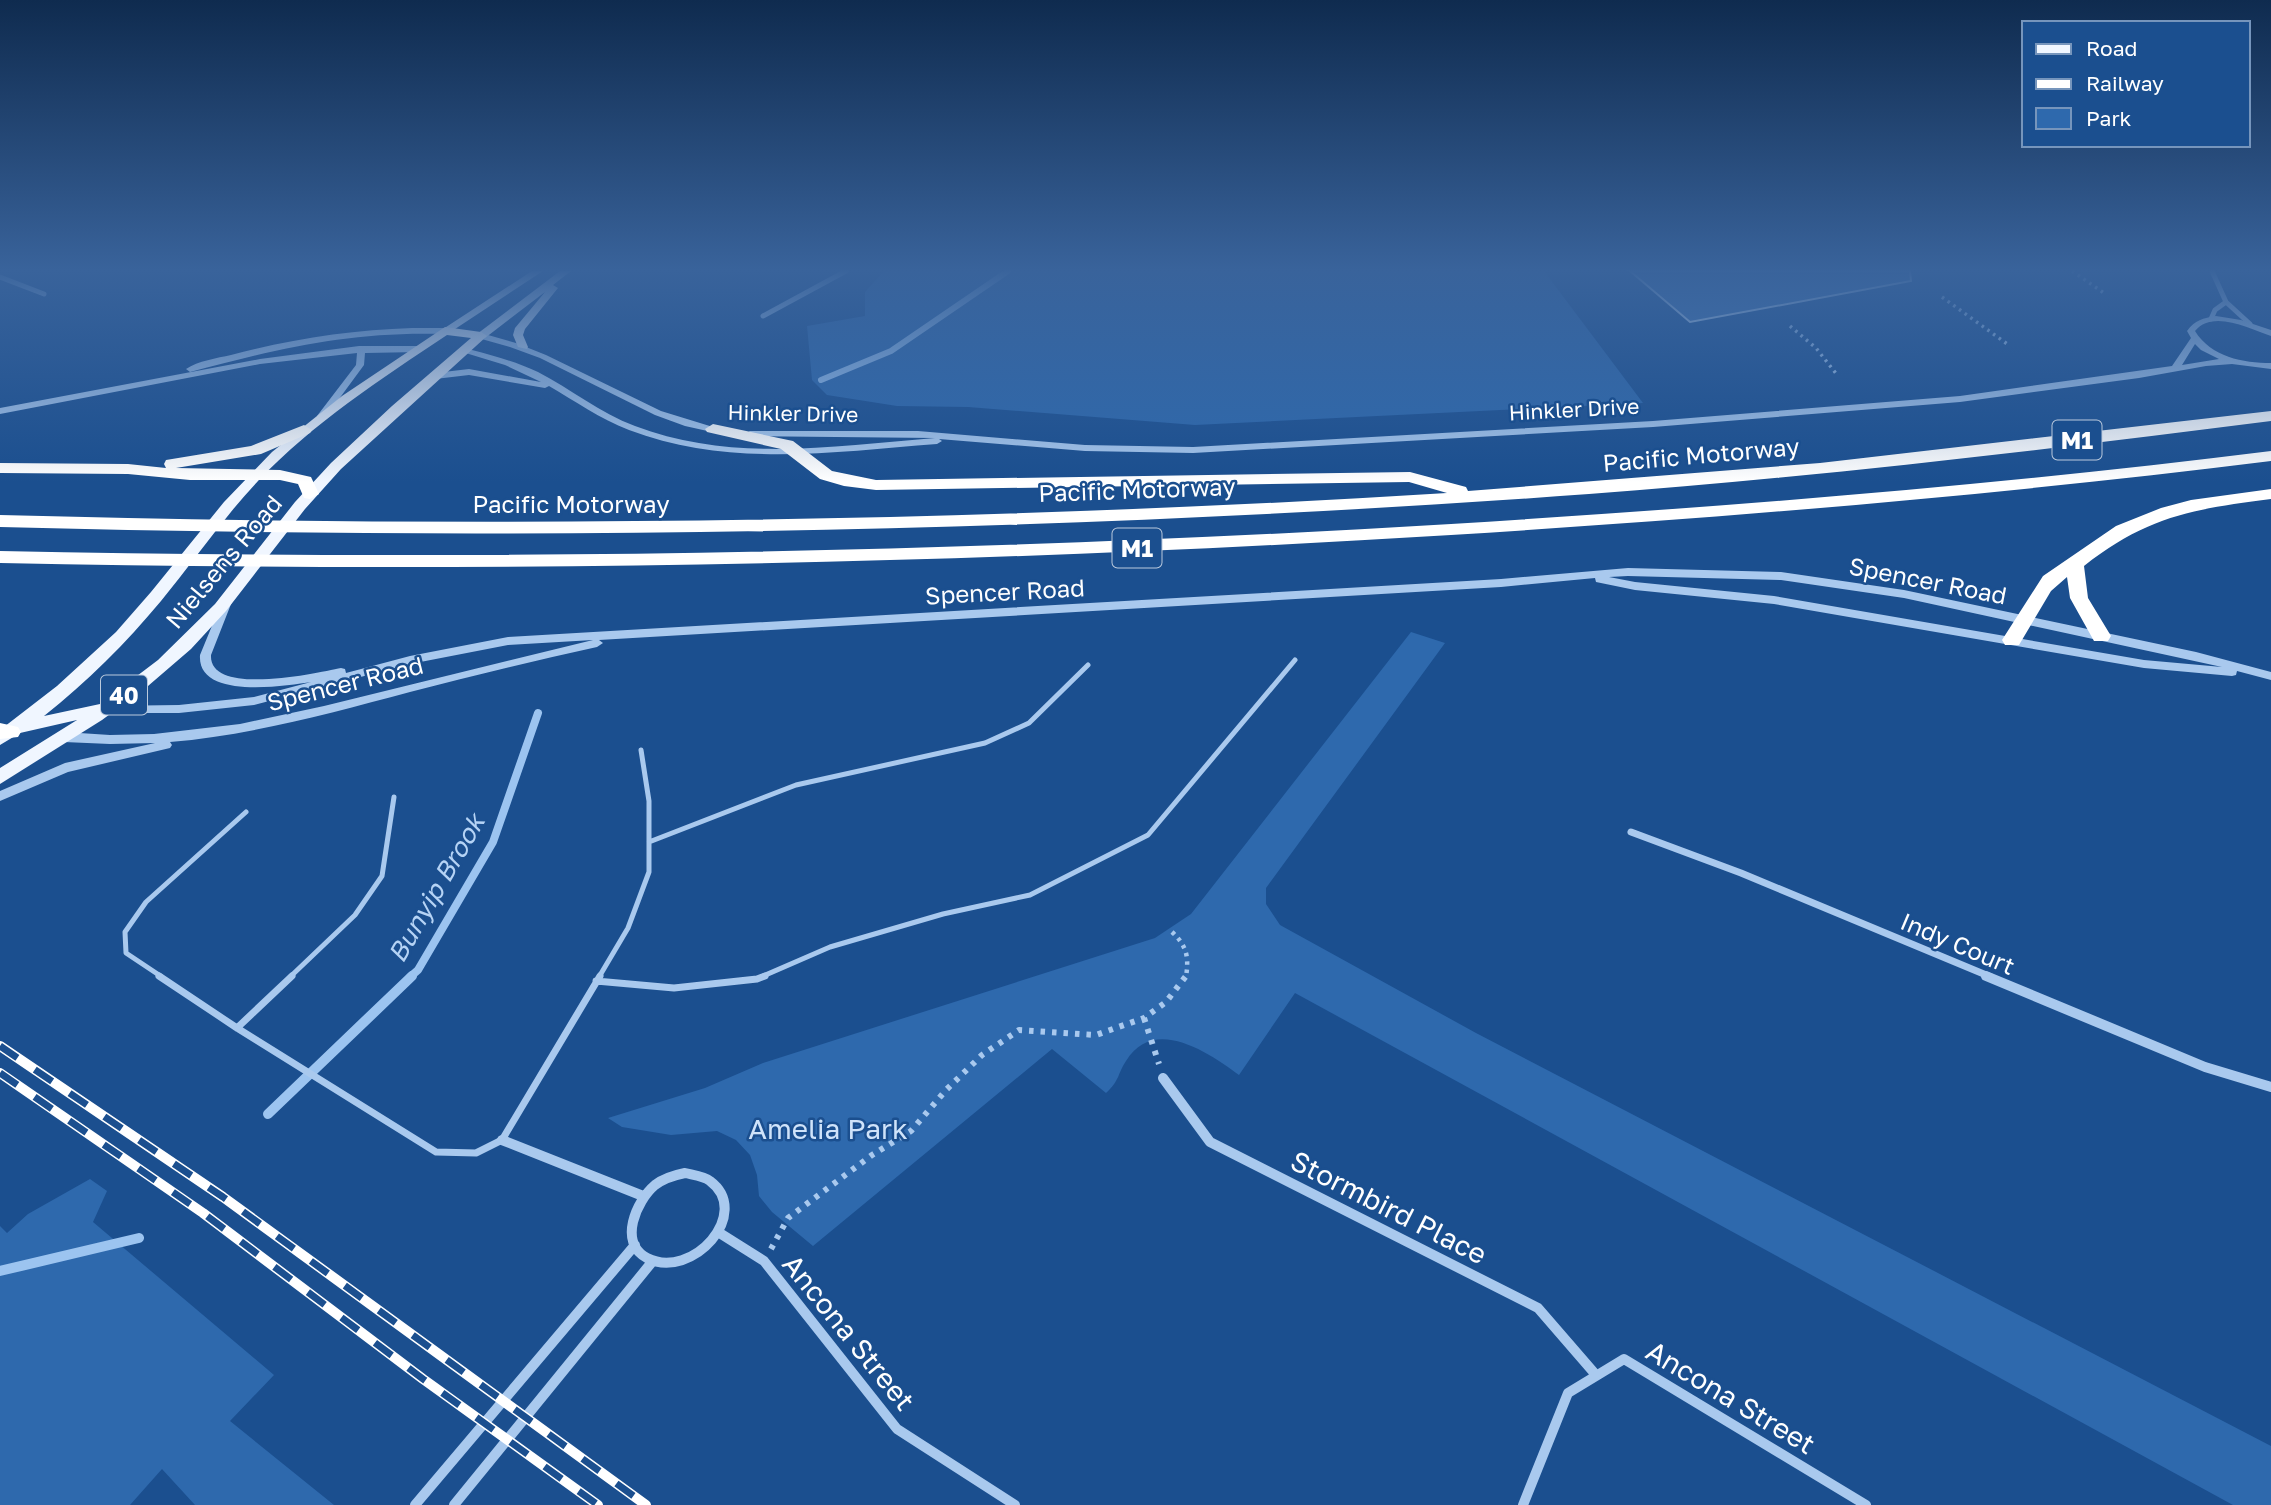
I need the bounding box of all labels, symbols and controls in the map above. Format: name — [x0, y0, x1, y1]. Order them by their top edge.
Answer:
legend — [2022, 21, 2250, 147]
text: Road — [2086, 35, 2137, 61]
text: Railway — [2086, 70, 2164, 96]
text: Park — [2086, 105, 2132, 131]
street label: Hinkler Drive — [1508, 393, 1640, 425]
street label: Hinkler Drive — [728, 399, 858, 427]
road number: M1 — [2052, 420, 2102, 460]
street label: Pacific Motorway — [1602, 431, 1800, 477]
street label: Pacific Motorway — [1038, 471, 1236, 507]
street label: Nielsens Road — [159, 488, 287, 634]
street label: Pacific Motorway — [472, 489, 670, 518]
road number: M1 — [1112, 528, 1162, 568]
street label: Spencer Road — [1847, 551, 2009, 609]
street label: Spencer Road — [924, 572, 1086, 610]
street label: Spencer Road — [264, 650, 426, 716]
road number: 40 — [101, 676, 147, 715]
water label: Bunyip Brook — [381, 806, 492, 968]
street label: Indy Court — [1897, 906, 2019, 980]
park label: Amelia Park — [748, 1112, 908, 1145]
street label: Stormbird Place — [1286, 1143, 1492, 1271]
street label: Ancona Street — [776, 1247, 922, 1417]
street label: Ancona Street — [1641, 1334, 1821, 1460]

